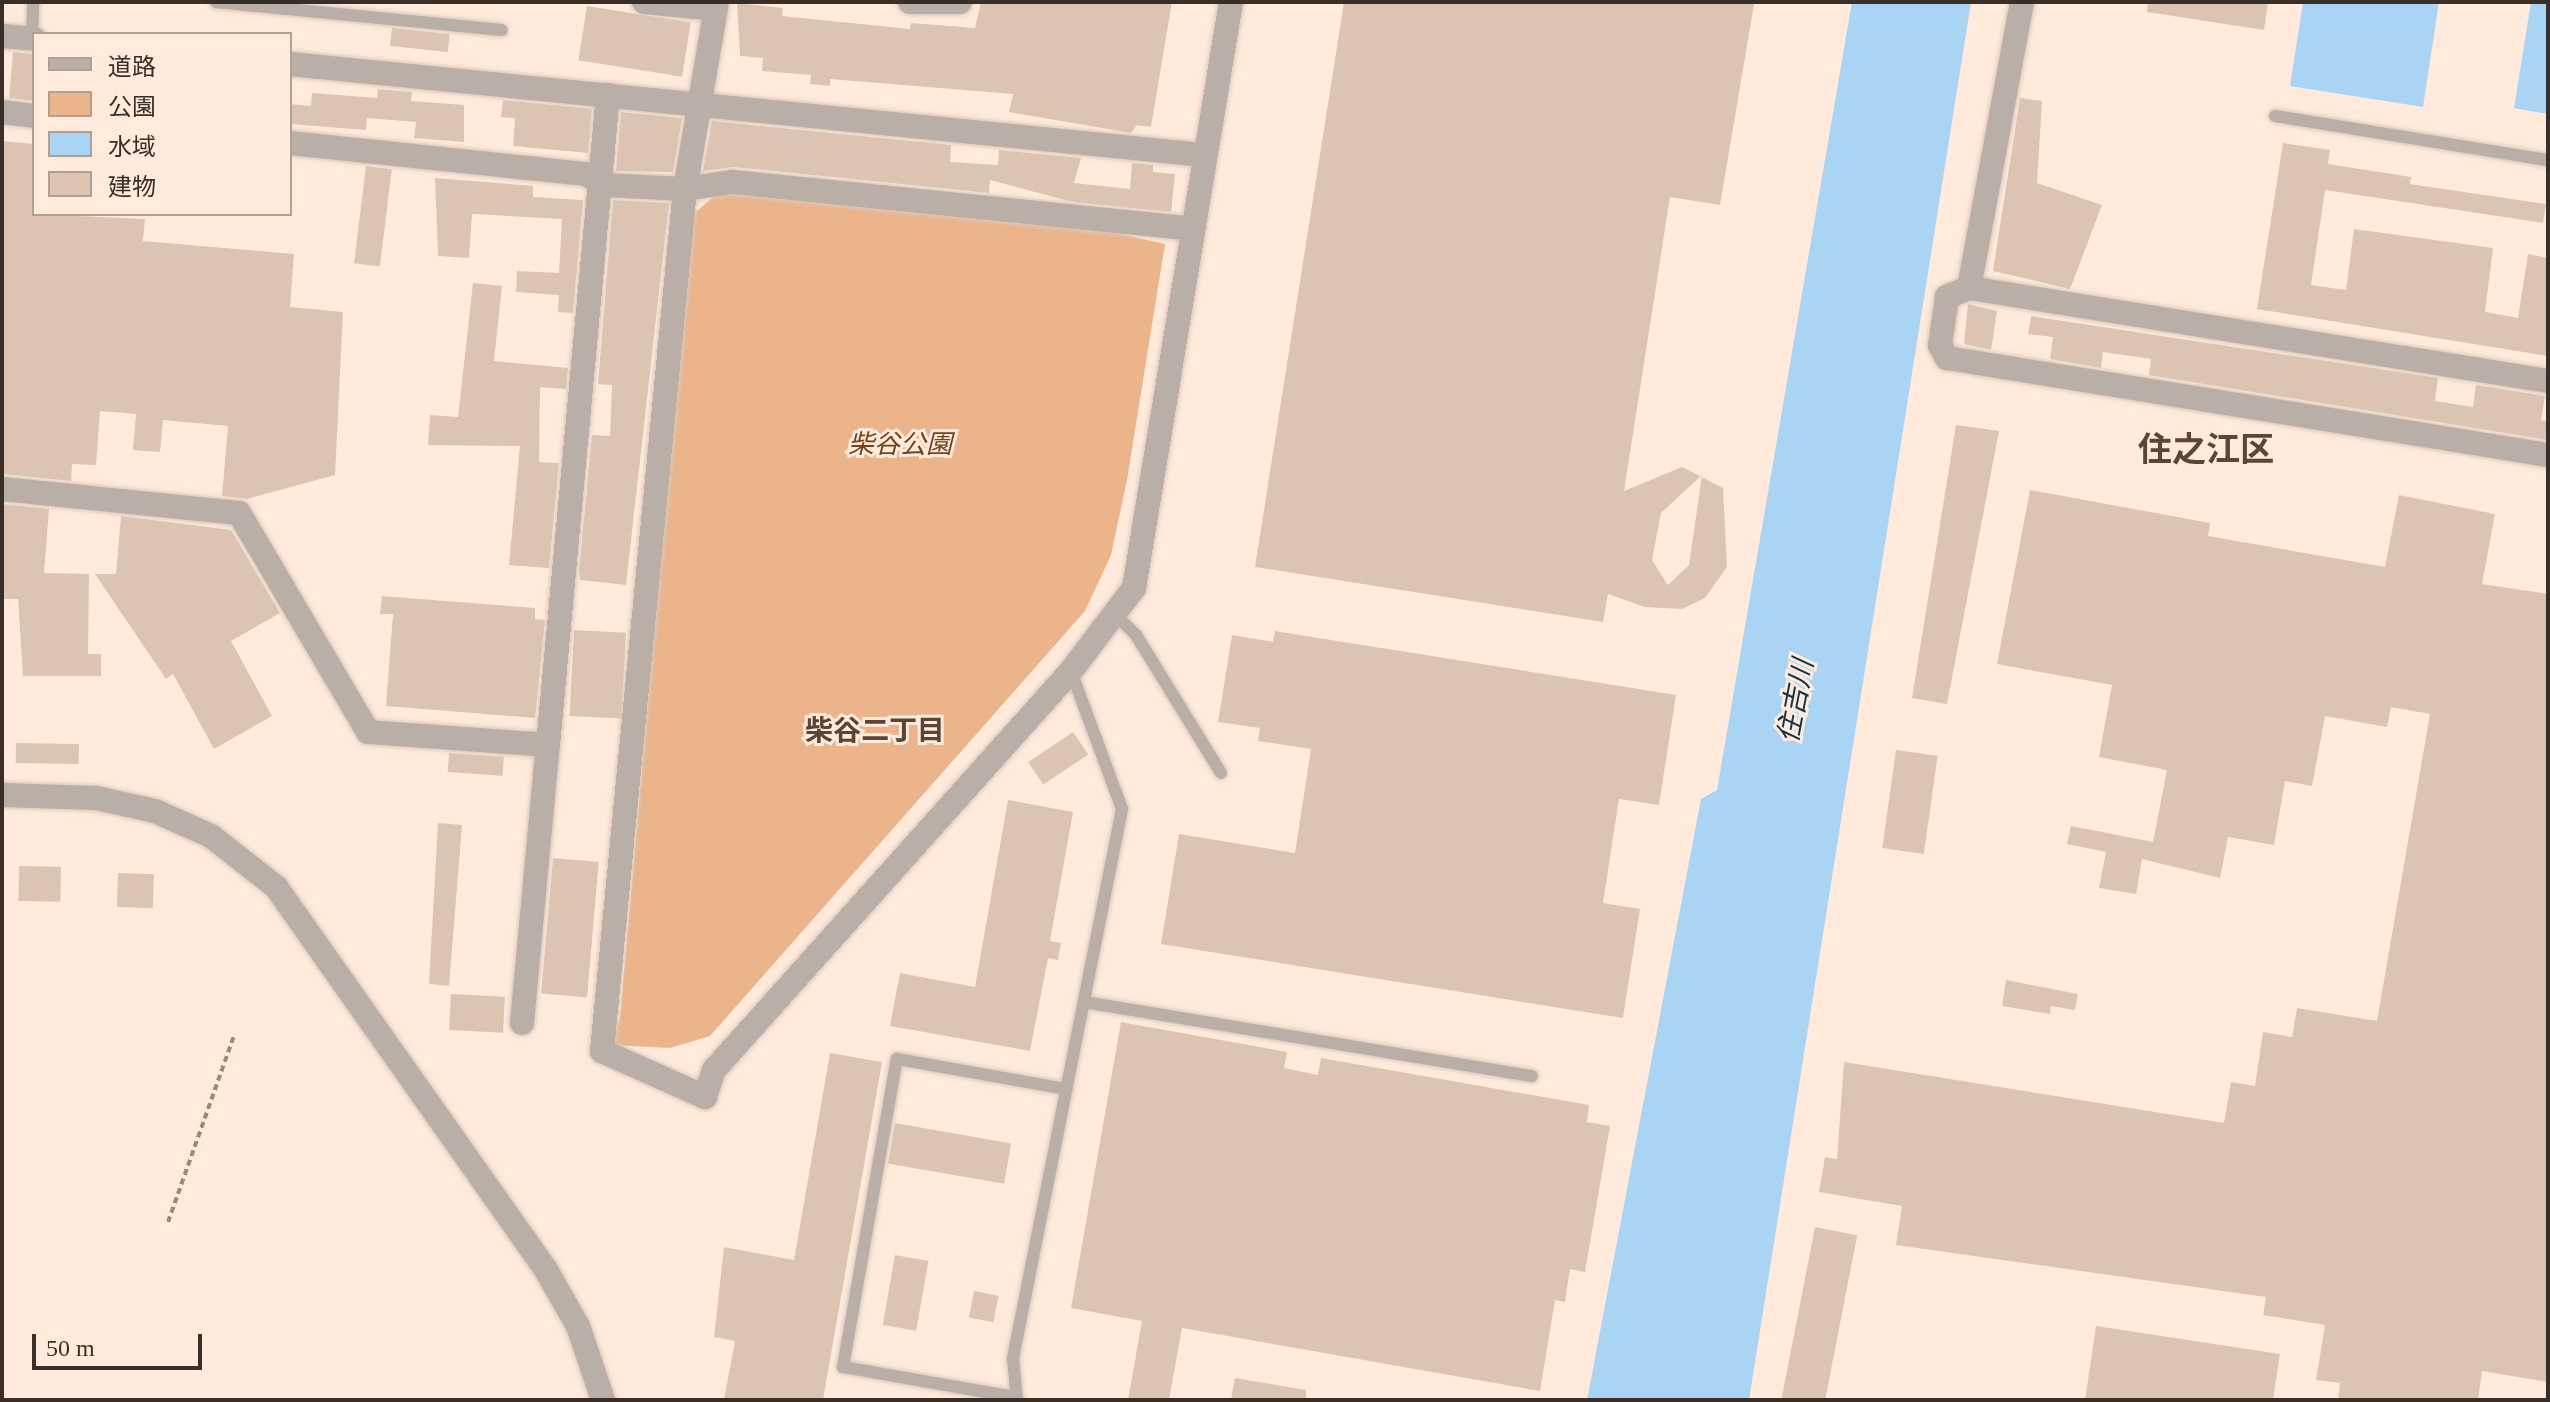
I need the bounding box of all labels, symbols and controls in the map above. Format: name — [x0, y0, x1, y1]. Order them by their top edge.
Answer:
legend — [32, 32, 292, 216]
text: 道路 — [108, 54, 156, 80]
text: 公園 — [108, 94, 156, 120]
text: 水域 — [108, 134, 156, 160]
text: 建物 — [108, 174, 156, 200]
park label: 柴谷公園 — [848, 429, 952, 461]
district label: 住之江区 — [2138, 430, 2274, 470]
water label: 住吉川 — [1771, 657, 1821, 745]
district label: 柴谷二丁目 — [805, 714, 945, 748]
scale bar — [36, 1318, 206, 1368]
text: 50 m — [46, 1335, 95, 1361]

